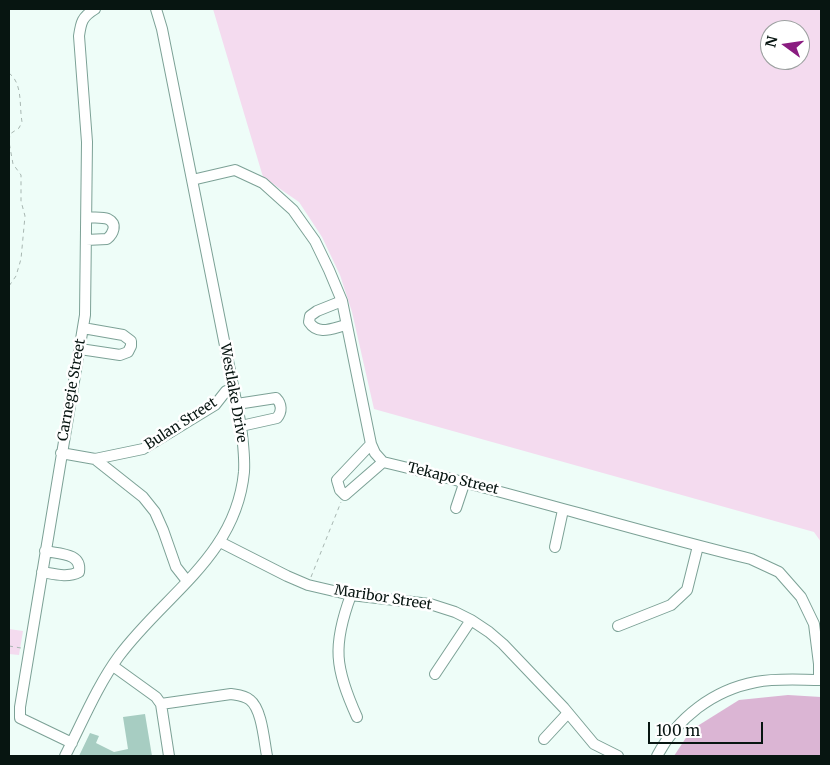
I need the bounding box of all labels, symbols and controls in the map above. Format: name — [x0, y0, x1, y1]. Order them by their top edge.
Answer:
north arrow — [760, 20, 810, 70]
text: N — [761, 34, 781, 49]
street label: Carnegie Street — [55, 338, 89, 442]
street label: Westlake Drive — [216, 342, 250, 444]
street label: Bulan Street — [142, 394, 220, 454]
street label: Tekapo Street — [406, 460, 500, 498]
street label: Maribor Street — [333, 582, 433, 614]
scale bar — [650, 712, 765, 744]
text: 100 m — [656, 721, 700, 740]

